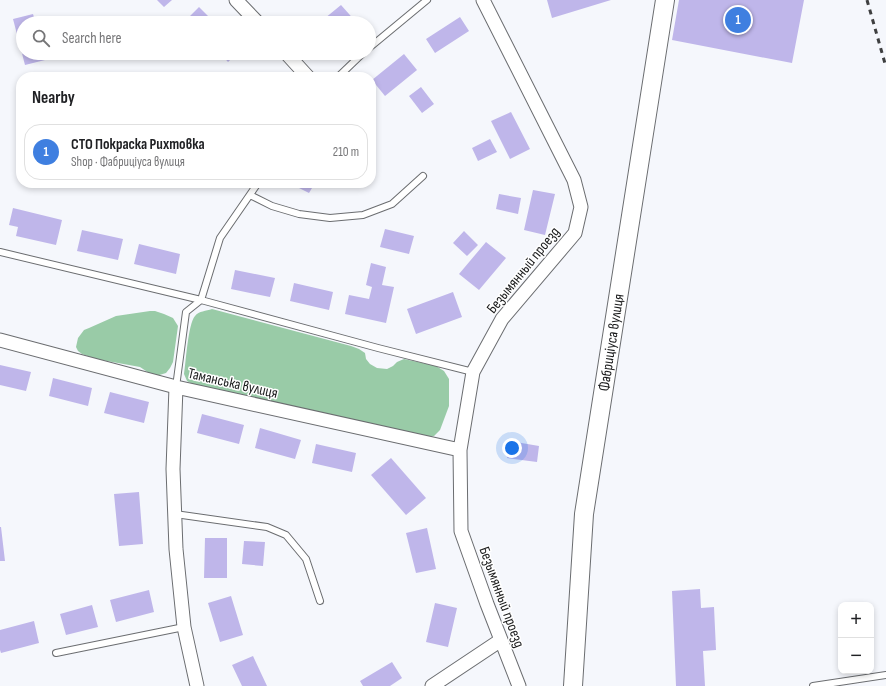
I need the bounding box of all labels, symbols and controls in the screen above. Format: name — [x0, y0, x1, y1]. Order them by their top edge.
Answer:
pin: 1 — [725, 5, 751, 35]
search box — [16, 16, 376, 60]
icon: search — [30, 27, 52, 49]
text: Search here — [62, 29, 122, 48]
text: Nearby — [32, 88, 75, 108]
text: СТО Покраска Рихтовка — [71, 135, 205, 154]
text: 1 — [43, 144, 49, 160]
text: 210 m — [333, 144, 359, 160]
text: Shop · Фабриціуса вулиця — [71, 154, 185, 170]
street label: Безымянный проезд — [483, 223, 564, 318]
street label: Фабриціуса вулиця — [594, 292, 629, 393]
street label: Таманська вулиця — [186, 364, 280, 403]
your location — [502, 438, 522, 458]
street label: Безымянный проезд — [474, 544, 529, 650]
map controls — [838, 602, 874, 674]
button: + — [838, 602, 874, 638]
button: − — [838, 638, 874, 674]

